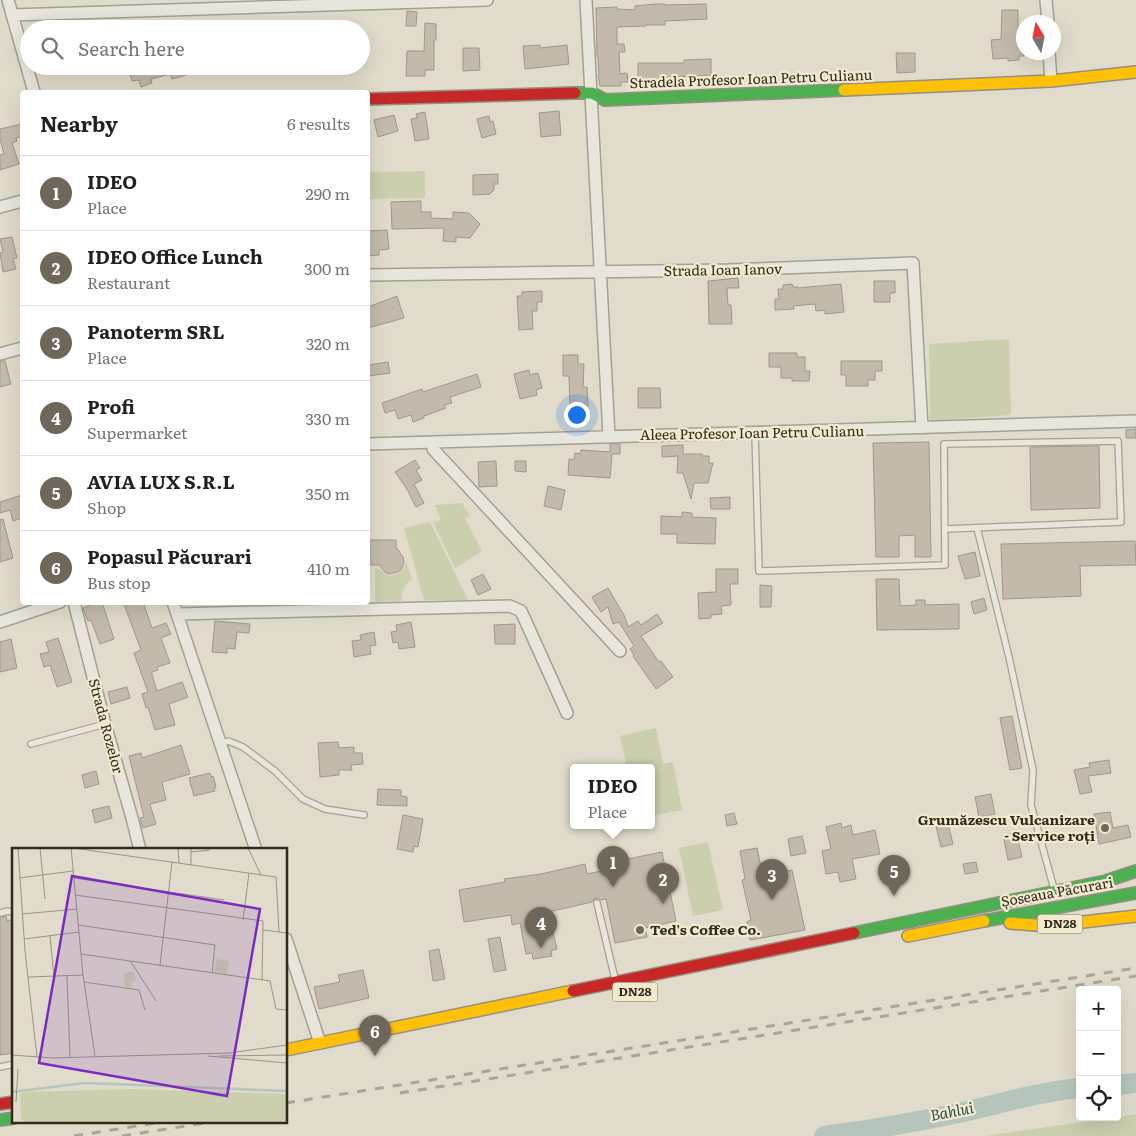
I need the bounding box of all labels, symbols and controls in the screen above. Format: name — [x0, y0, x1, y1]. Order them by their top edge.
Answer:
north arrow — [1016, 15, 1061, 60]
search box — [20, 20, 370, 75]
icon: search — [38, 34, 66, 62]
text: Search here — [78, 34, 185, 62]
street label: Stradela Profesor Ioan Petru Culianu — [629, 64, 873, 92]
text: Nearby — [40, 107, 118, 138]
text: 6 results — [287, 111, 350, 135]
text: IDEO — [87, 167, 137, 195]
text: 1 — [53, 181, 59, 205]
text: 290 m — [306, 181, 350, 205]
text: Place — [87, 195, 127, 219]
text: IDEO Office Lunch — [87, 242, 263, 270]
text: 2 — [52, 256, 60, 280]
text: 300 m — [304, 256, 350, 280]
street label: Strada Ioan Ianov — [664, 258, 783, 280]
text: Restaurant — [87, 270, 171, 294]
text: Panoterm SRL — [87, 317, 225, 345]
text: 3 — [52, 331, 60, 355]
text: 320 m — [306, 331, 350, 355]
text: Place — [87, 345, 127, 369]
text: Profi — [87, 392, 135, 420]
your location — [564, 402, 590, 428]
text: 4 — [51, 406, 61, 430]
text: 330 m — [305, 406, 350, 430]
text: Supermarket — [87, 420, 187, 444]
street label: Aleea Profesor Ioan Petru Culianu — [640, 420, 864, 444]
text: AVIA LUX S.R.L — [87, 467, 235, 495]
text: 5 — [52, 481, 60, 505]
text: 350 m — [305, 481, 350, 505]
text: Shop — [87, 495, 126, 519]
text: Popasul Păcurari — [87, 542, 252, 570]
text: 6 — [51, 556, 61, 580]
text: 410 m — [307, 556, 350, 580]
text: Bus stop — [87, 570, 151, 594]
street label: Strada Rozelor — [85, 676, 129, 776]
popup — [570, 764, 655, 829]
text: IDEO — [587, 771, 638, 799]
text: Place — [587, 799, 627, 823]
place label: Grumăzescu Vulcanizare - Service roți — [918, 809, 1095, 845]
marker: Grumăzescu Vulcanizare - Service roți — [1099, 822, 1111, 834]
pin: 1 — [597, 846, 629, 887]
inset map — [12, 848, 288, 1124]
pin: 5 — [878, 855, 910, 896]
pin: 3 — [756, 859, 788, 900]
pin: 2 — [647, 863, 679, 904]
street label: Șoseaua Păcurari — [999, 871, 1115, 911]
pin: 4 — [525, 907, 557, 948]
road number: DN28 — [1038, 914, 1082, 934]
place label: Ted's Coffee Co. — [650, 919, 761, 939]
marker: Ted's Coffee Co. — [634, 924, 646, 936]
road number: DN28 — [612, 982, 658, 1002]
map controls — [1076, 986, 1121, 1121]
button: + — [1076, 986, 1121, 1031]
pin: 6 — [359, 1015, 391, 1056]
button: − — [1076, 1031, 1121, 1076]
button: locate — [1076, 1076, 1121, 1121]
water label: Bahlui — [928, 1095, 976, 1126]

